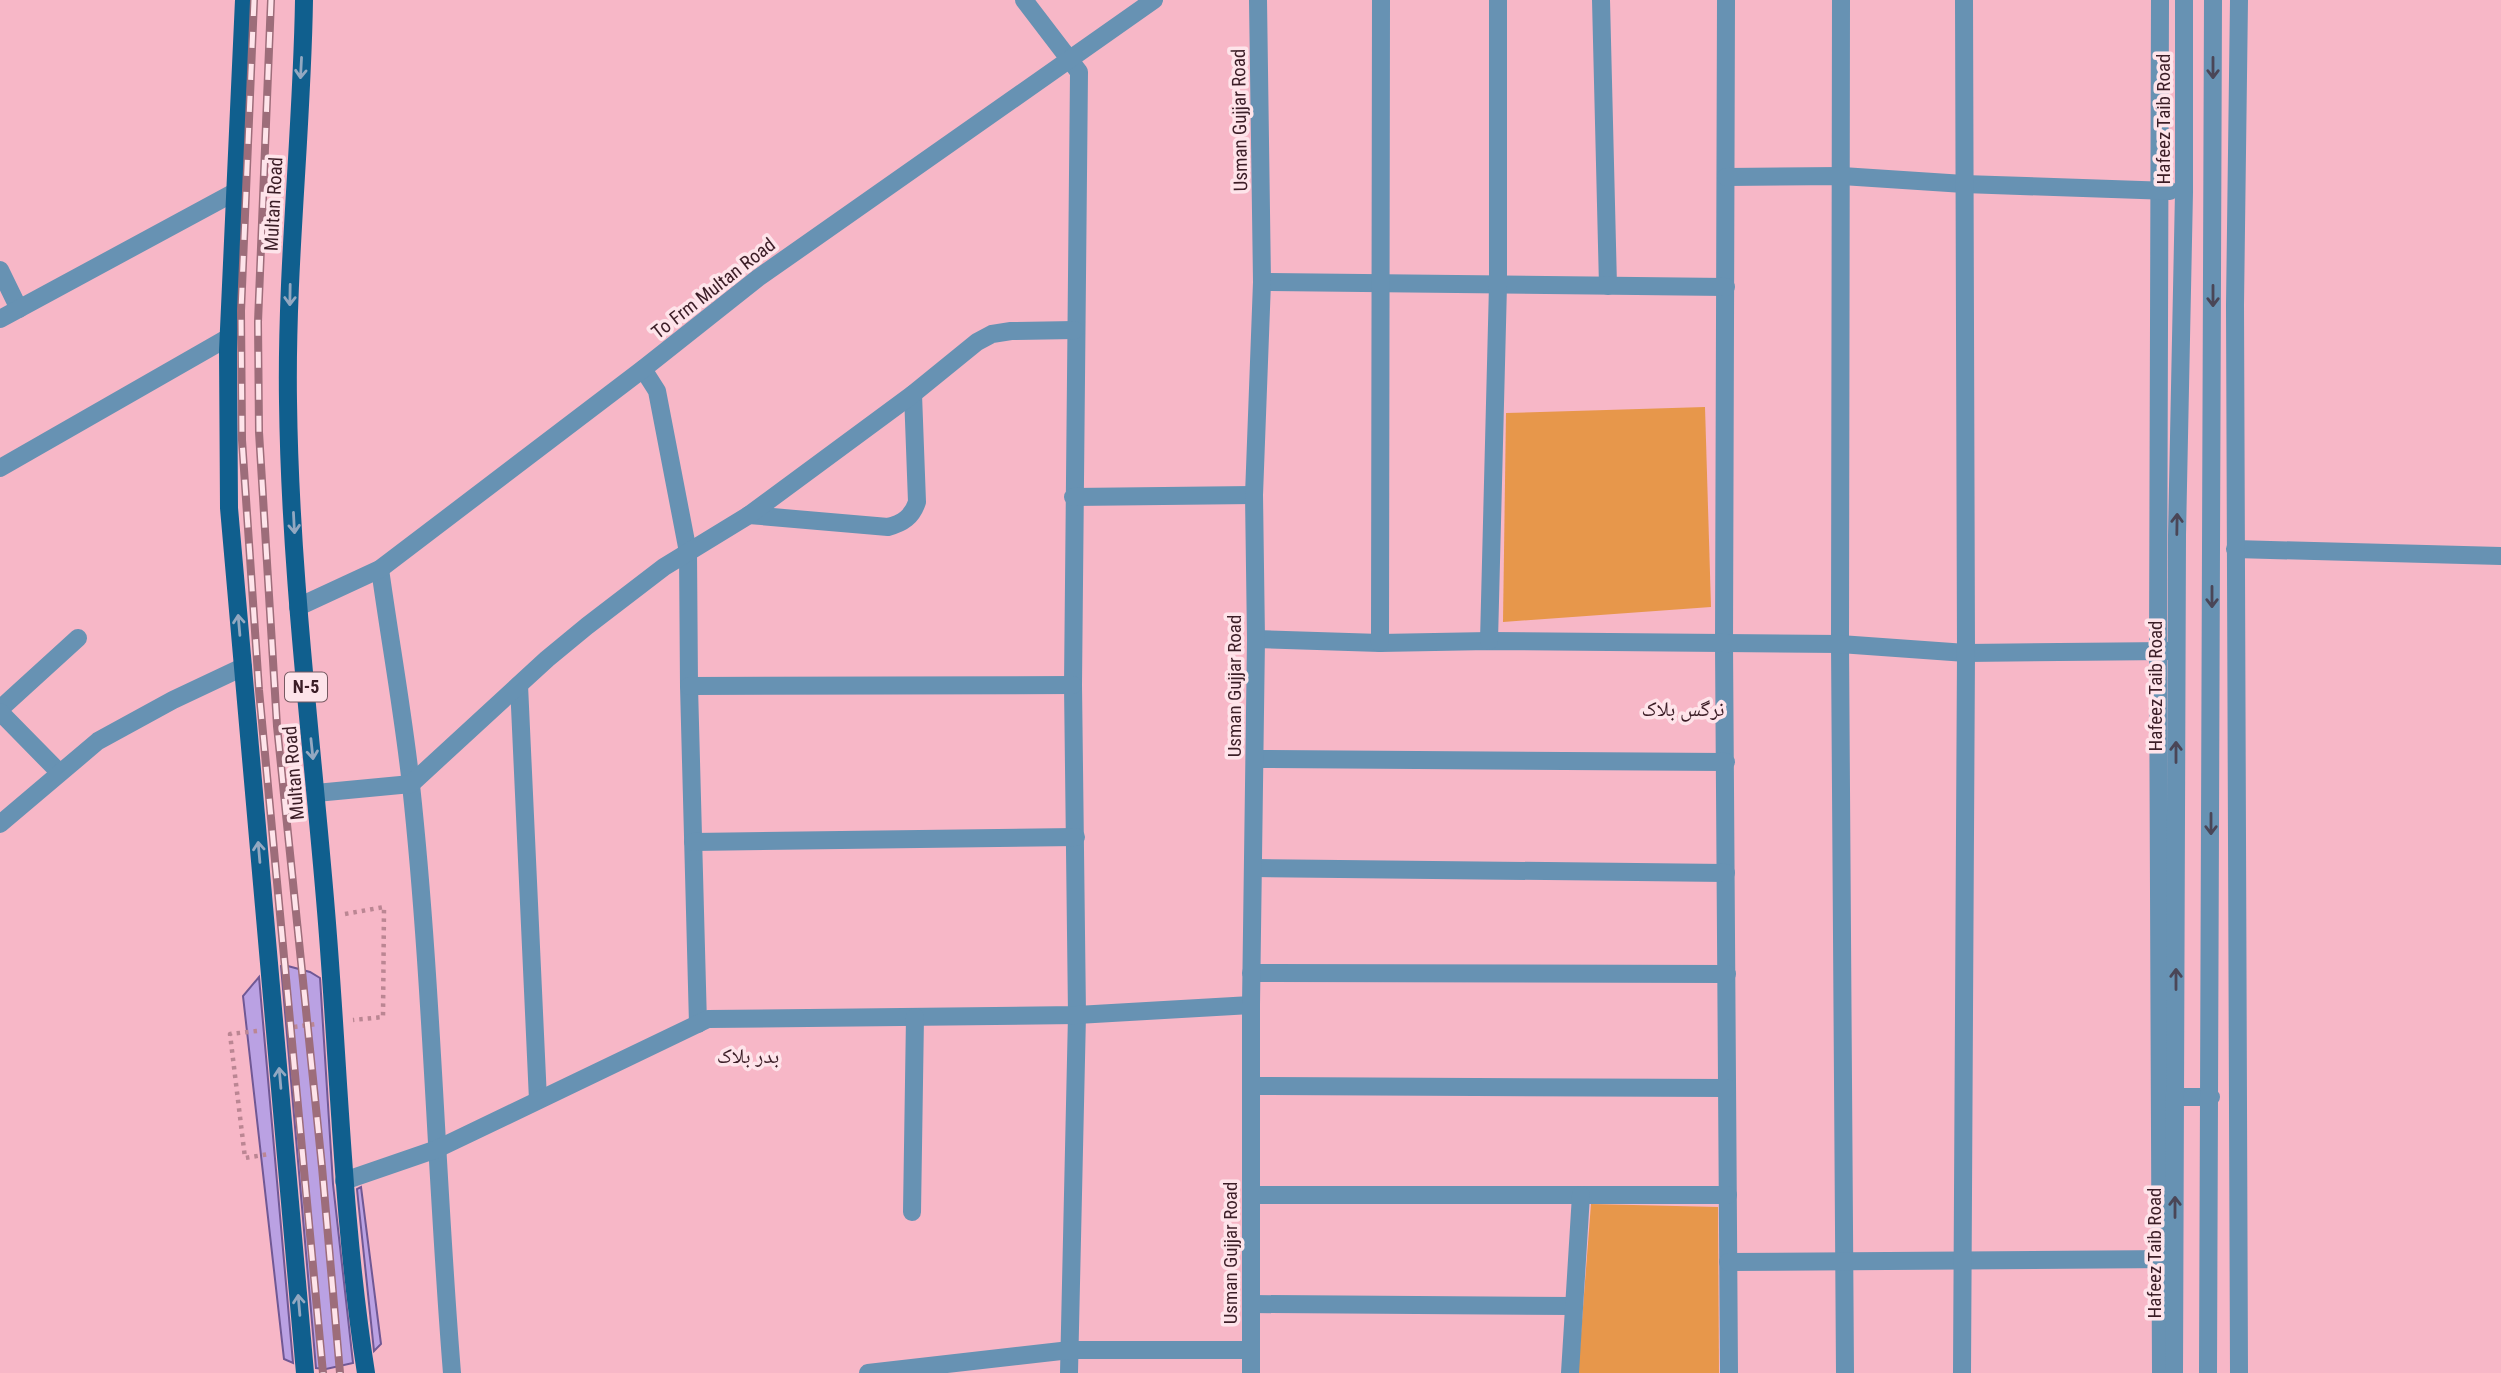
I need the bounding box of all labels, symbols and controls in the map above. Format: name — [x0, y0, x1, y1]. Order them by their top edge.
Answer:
street label: Usman Gujjar Road — [1227, 48, 1252, 192]
street label: Hafeez Taib Road — [2152, 54, 2175, 185]
one-way arrow — [294, 56, 307, 79]
one-way arrow — [2206, 56, 2220, 79]
street label: Multan Road — [260, 156, 287, 252]
street label: To Frm Multan Road — [647, 233, 780, 344]
one-way arrow — [283, 284, 297, 307]
one-way arrow — [2206, 284, 2220, 307]
one-way arrow — [287, 511, 300, 534]
one-way arrow — [2170, 513, 2184, 536]
one-way arrow — [2205, 585, 2219, 608]
one-way arrow — [232, 614, 245, 637]
street label: Usman Gujjar Road — [1223, 615, 1246, 757]
street label: Hafeez Taib Road — [2144, 621, 2167, 752]
road number: N-5 — [285, 672, 327, 702]
district label: نرگس بلاک — [1642, 697, 1724, 722]
street label: Multan Road — [278, 725, 309, 821]
one-way arrow — [306, 738, 319, 760]
one-way arrow — [2169, 741, 2183, 764]
one-way arrow — [2204, 812, 2218, 835]
one-way arrow — [253, 841, 266, 864]
one-way arrow — [2169, 968, 2183, 991]
district label: بدر بلاک — [717, 1044, 779, 1068]
one-way arrow — [273, 1068, 286, 1090]
street label: Usman Gujjar Road — [1219, 1182, 1242, 1324]
street label: Hafeez Taib Road — [2143, 1188, 2166, 1319]
one-way arrow — [2168, 1196, 2182, 1219]
one-way arrow — [292, 1294, 305, 1317]

